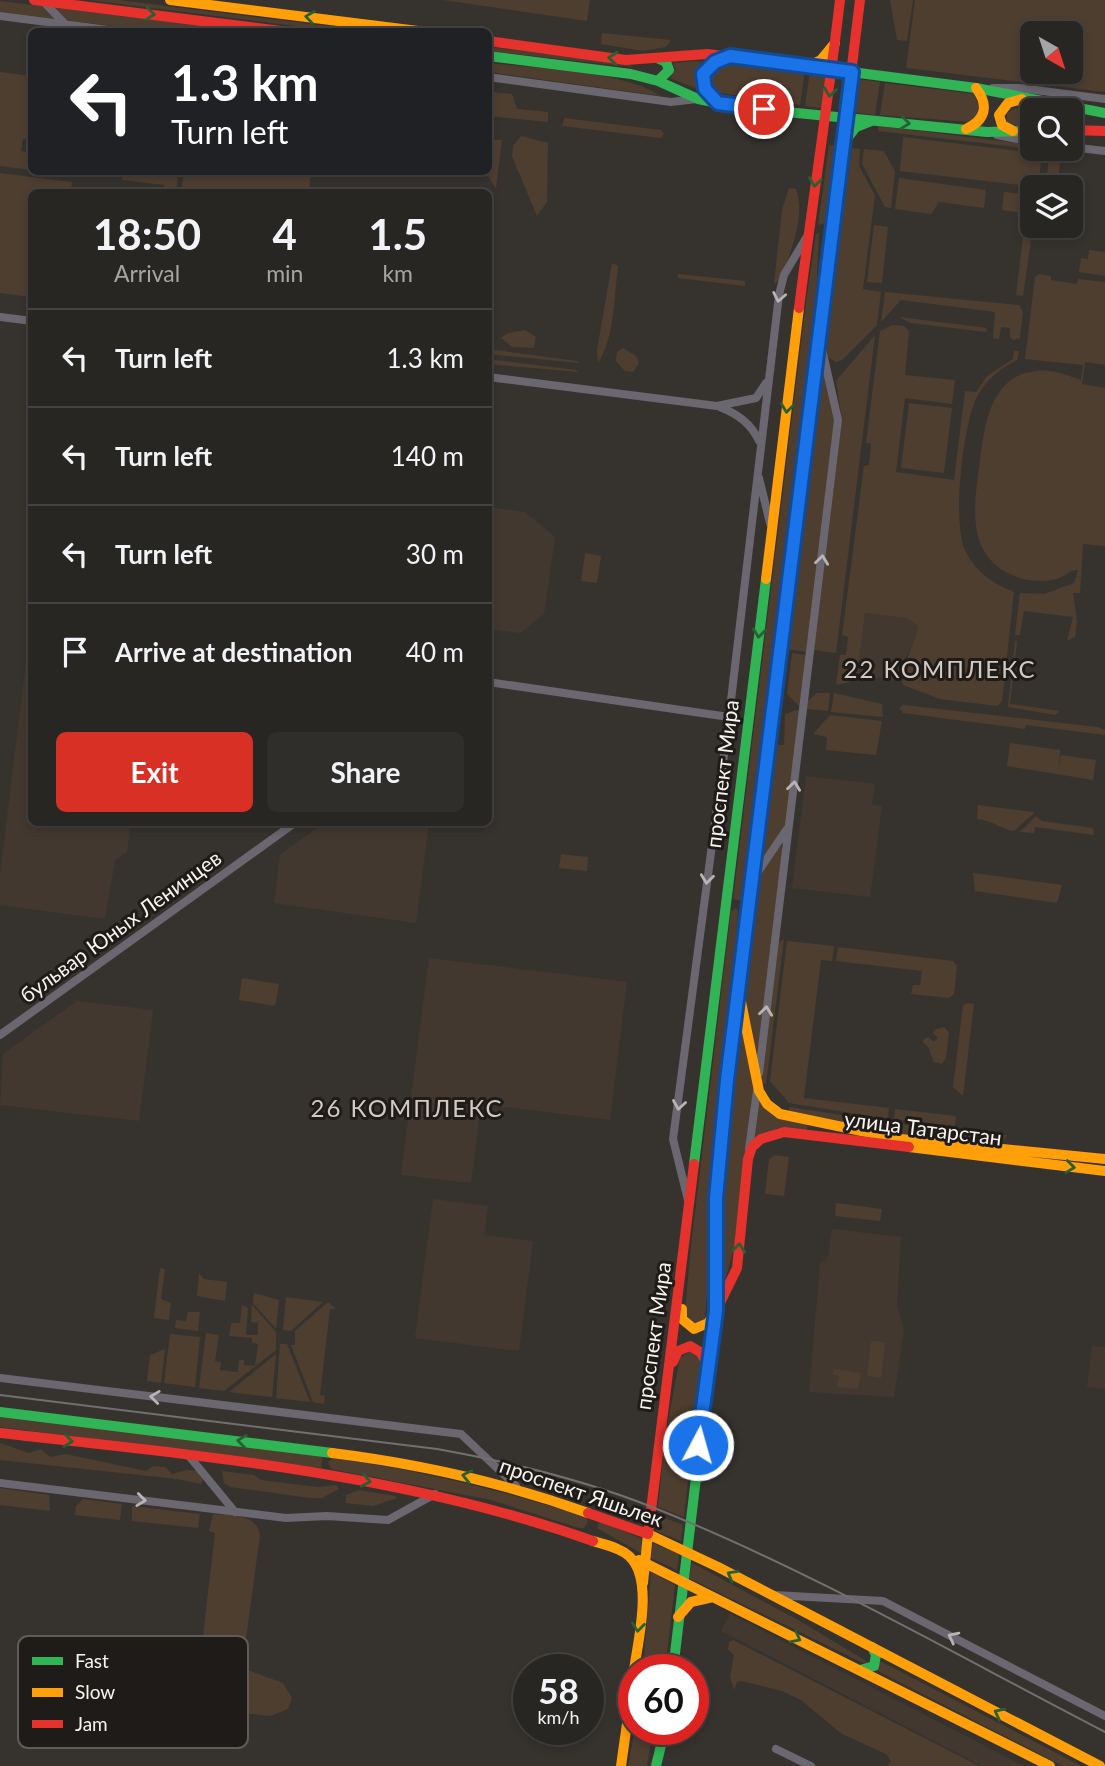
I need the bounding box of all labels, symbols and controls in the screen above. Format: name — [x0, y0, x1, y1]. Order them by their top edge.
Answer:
one-way arrow — [144, 7, 156, 22]
one-way arrow — [304, 10, 315, 25]
north arrow — [1020, 21, 1083, 84]
map controls — [1020, 21, 1083, 238]
one-way arrow — [607, 51, 619, 66]
text: 1.3 km — [171, 53, 319, 111]
icon: left — [56, 56, 147, 147]
pin — [734, 79, 794, 139]
one-way arrow — [823, 86, 838, 98]
icon: arrive — [745, 90, 783, 128]
button: search — [1020, 98, 1083, 161]
text: Turn left — [171, 112, 288, 151]
one-way arrow — [899, 116, 911, 131]
button: layers — [1020, 175, 1083, 238]
one-way arrow — [808, 176, 823, 188]
text: 18:50 — [93, 209, 201, 259]
text: 4 — [273, 209, 297, 259]
text: 1.5 — [368, 209, 427, 259]
text: Arrival — [114, 259, 180, 287]
text: min — [266, 259, 303, 287]
text: km — [382, 259, 413, 287]
one-way arrow — [772, 291, 787, 303]
icon: left — [56, 339, 94, 377]
text: Turn left — [115, 342, 212, 374]
text: 1.3 km — [386, 342, 464, 374]
one-way arrow — [780, 402, 795, 413]
icon: left — [56, 437, 94, 475]
text: Turn left — [115, 440, 212, 472]
text: 140 m — [391, 440, 464, 472]
icon: left — [56, 535, 94, 573]
text: Turn left — [115, 538, 212, 570]
text: 30 m — [406, 538, 464, 570]
one-way arrow — [814, 554, 829, 566]
one-way arrow — [752, 627, 767, 639]
icon: arrive — [56, 633, 94, 671]
text: Arrive at destination — [115, 636, 352, 668]
text: 40 m — [406, 636, 464, 668]
district label: 22 КОМПЛЕКС — [843, 654, 1037, 683]
street label: проспект Мира — [700, 698, 743, 849]
button: Exit — [56, 732, 253, 812]
button: Share — [267, 732, 464, 812]
one-way arrow — [787, 780, 802, 791]
street label: бульвар Юных Ленинцев — [15, 844, 226, 1007]
one-way arrow — [699, 874, 714, 885]
one-way arrow — [759, 1005, 774, 1017]
district label: 26 КОМПЛЕКС — [310, 1093, 504, 1122]
one-way arrow — [672, 1099, 687, 1111]
street label: улица Татарстан — [843, 1105, 1003, 1150]
one-way arrow — [1065, 1159, 1076, 1174]
one-way arrow — [731, 1242, 746, 1254]
street label: проспект Мира — [630, 1260, 675, 1411]
one-way arrow — [149, 1390, 161, 1405]
position arrow — [661, 1408, 735, 1482]
one-way arrow — [62, 1433, 74, 1448]
one-way arrow — [236, 1434, 248, 1449]
street label: проспект Яшьлек — [497, 1452, 666, 1531]
one-way arrow — [461, 1470, 473, 1484]
one-way arrow — [360, 1472, 372, 1487]
one-way arrow — [135, 1493, 146, 1508]
one-way arrow — [726, 1570, 739, 1583]
one-way arrow — [631, 1621, 646, 1633]
one-way arrow — [789, 1630, 801, 1644]
one-way arrow — [948, 1631, 960, 1645]
legend — [18, 1636, 248, 1748]
text: Fast — [75, 1649, 109, 1672]
speed limit sign: 60 — [618, 1654, 709, 1745]
text: 58 — [538, 1669, 579, 1711]
text: Slow — [75, 1680, 115, 1703]
text: km/h — [537, 1706, 580, 1728]
one-way arrow — [994, 1707, 1006, 1721]
text: Jam — [75, 1712, 108, 1735]

